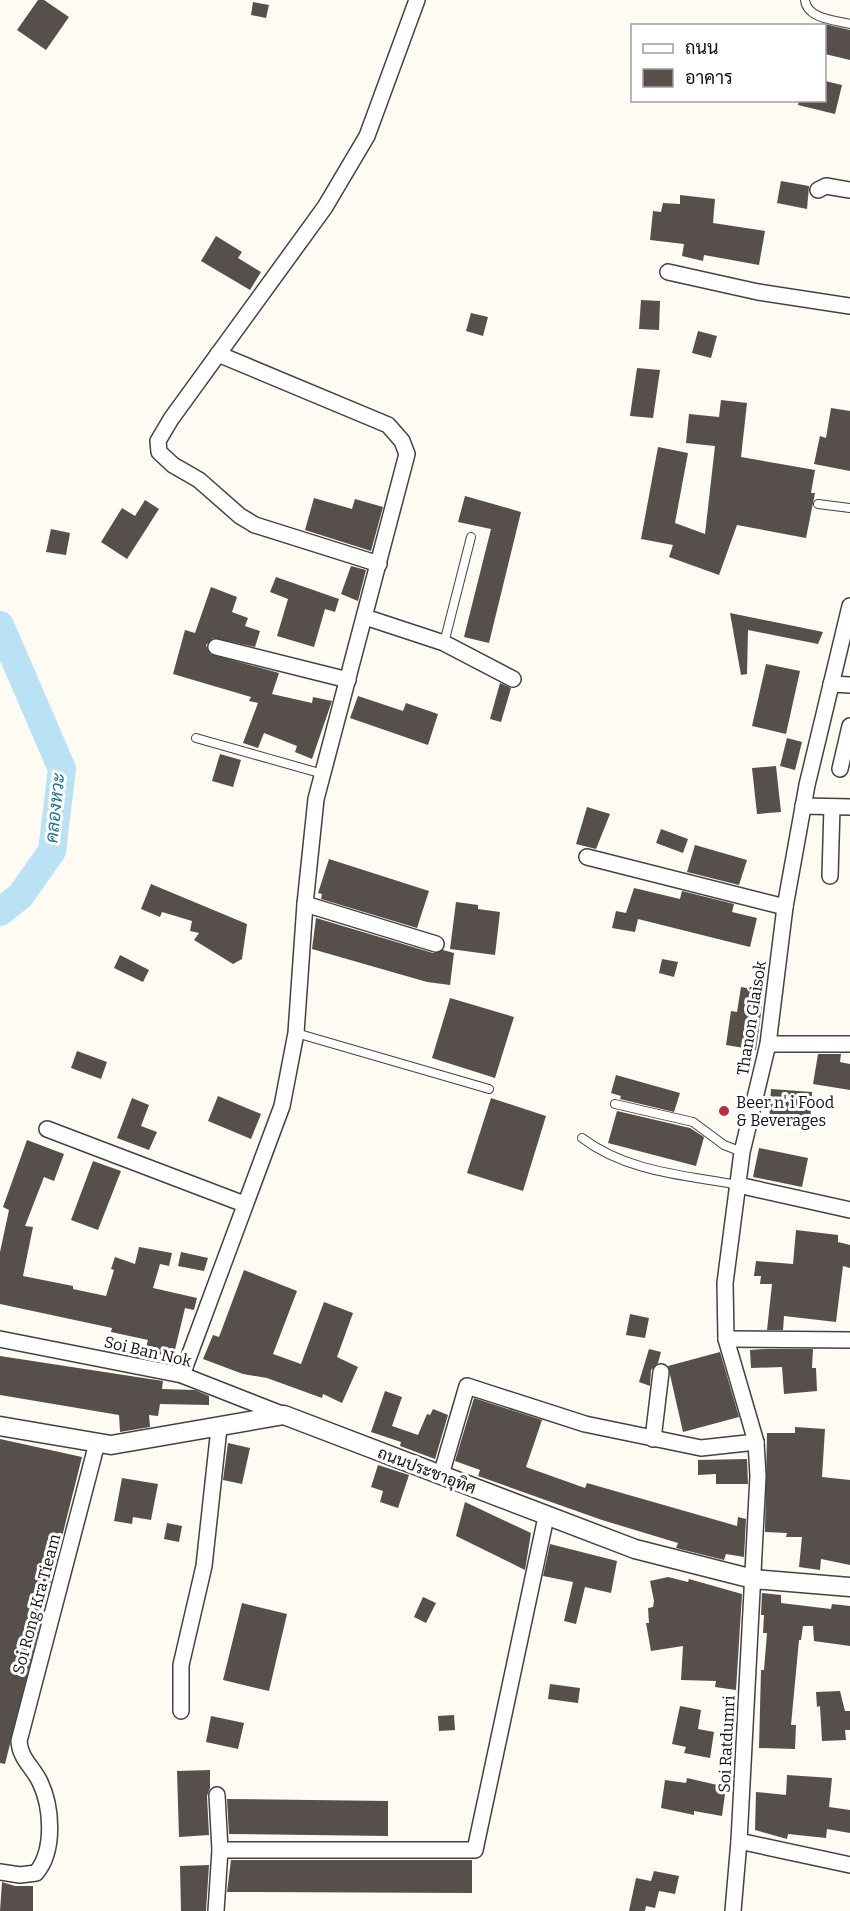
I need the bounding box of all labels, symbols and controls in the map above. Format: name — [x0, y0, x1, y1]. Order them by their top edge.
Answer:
legend — [631, 24, 826, 102]
text: ถนน — [685, 37, 718, 59]
text: อาคาร — [685, 67, 733, 89]
water label: คลองหวะ — [40, 772, 70, 844]
street label: Thanon Glaisok — [733, 959, 770, 1077]
place label: Beer n' i Food & Beverages — [736, 1093, 835, 1130]
marker: Beer n' i Food & Beverages — [717, 1104, 731, 1118]
street label: Soi Ban Nok — [102, 1332, 194, 1371]
street label: ถนนประชาอุทิศ — [374, 1443, 479, 1500]
street label: Soi Rong Kra Tieam — [9, 1532, 64, 1676]
street label: Soi Ratdumri — [714, 1695, 739, 1793]

